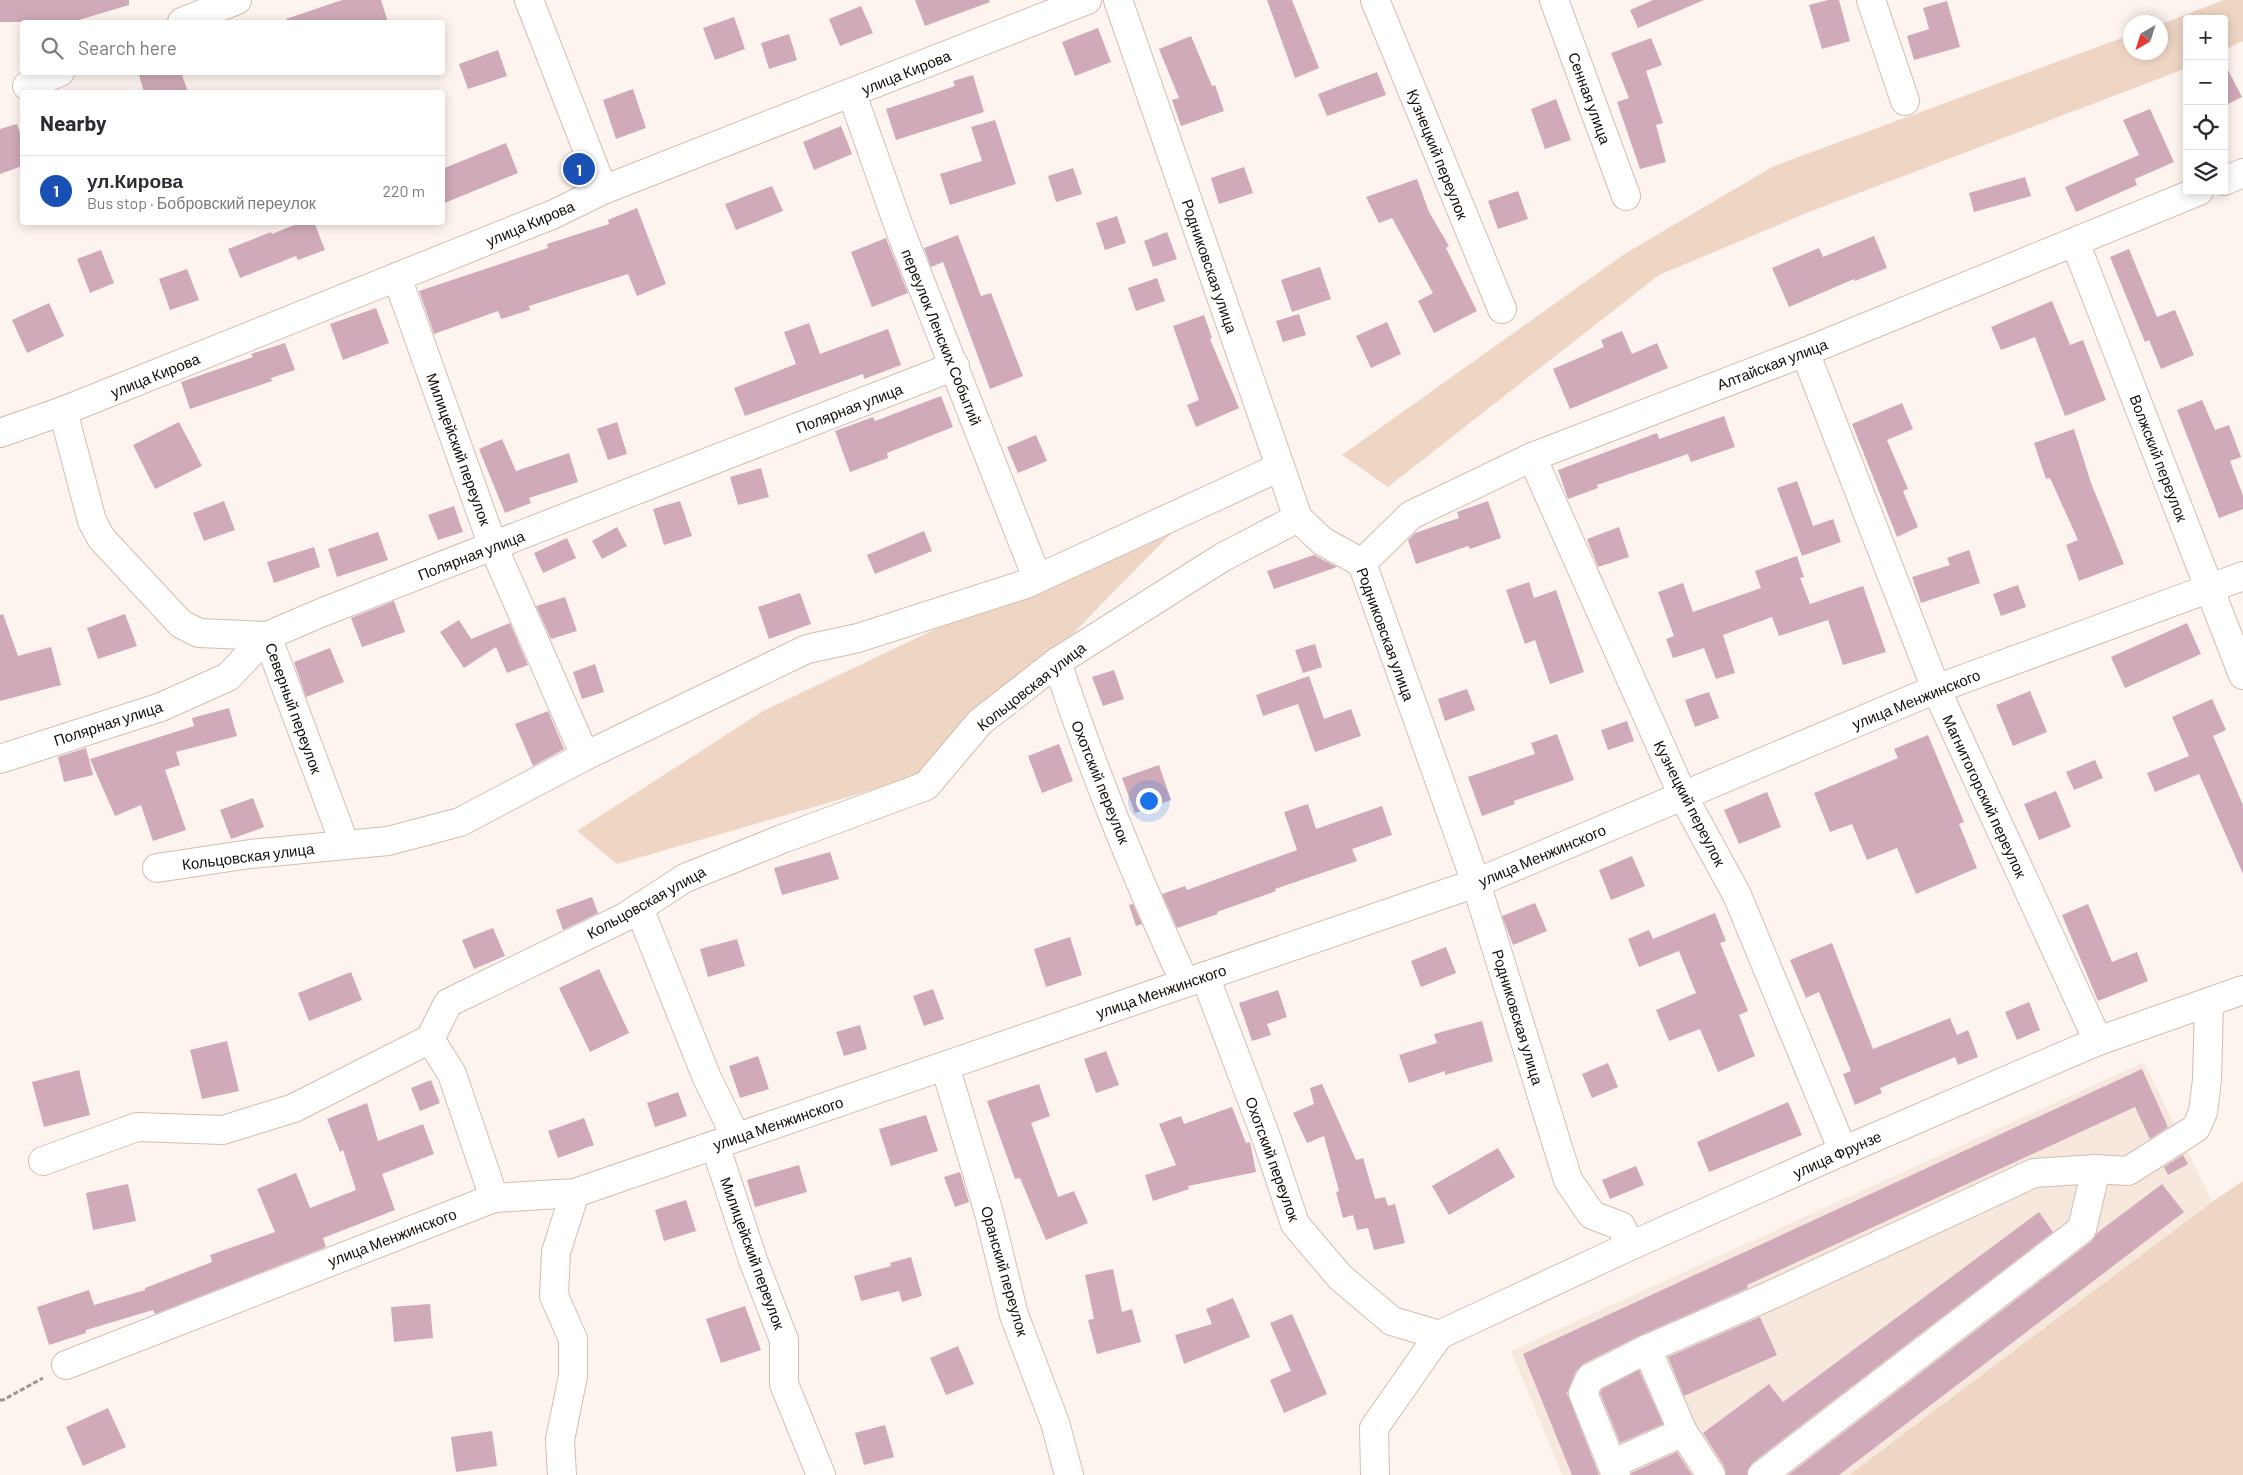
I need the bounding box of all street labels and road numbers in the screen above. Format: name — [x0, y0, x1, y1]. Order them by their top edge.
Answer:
street label: улица Кирова — [859, 46, 954, 98]
street label: Сенная улица — [1565, 50, 1615, 147]
street label: Кузнецкий переулок — [1404, 86, 1472, 222]
street label: улица Кирова — [483, 196, 577, 250]
street label: Родниковская улица — [1179, 197, 1242, 336]
street label: переулок Ленских Событий — [898, 246, 986, 428]
street label: Алтайская улица — [1714, 334, 1831, 393]
street label: улица Кирова — [108, 349, 203, 401]
street label: Милицейский переулок — [423, 370, 495, 528]
street label: Полярная улица — [793, 379, 906, 437]
street label: Волжский переулок — [2126, 392, 2192, 524]
street label: Полярная улица — [415, 526, 528, 584]
street label: Родниковская улица — [1353, 565, 1419, 704]
street label: Кольцовская улица — [973, 638, 1089, 734]
street label: Северный переулок — [262, 640, 326, 776]
street label: улица Менжинского — [1849, 665, 1983, 733]
street label: Полярная улица — [51, 697, 165, 749]
street label: Магнитогорский переулок — [1939, 712, 2031, 881]
street label: Охотский переулок — [1068, 718, 1134, 847]
street label: Кузнецкий переулок — [1651, 737, 1730, 869]
street label: улица Менжинского — [1476, 820, 1608, 890]
street label: Кольцовская улица — [181, 839, 316, 873]
street label: Кольцовская улица — [583, 862, 709, 942]
street label: Родниковская улица — [1489, 947, 1547, 1088]
street label: улица Менжинского — [1094, 960, 1228, 1022]
street label: улица Менжинского — [711, 1092, 845, 1154]
street label: Охотский переулок — [1242, 1094, 1304, 1224]
street label: улица Фрунзе — [1790, 1127, 1884, 1181]
street label: Милицейский переулок — [717, 1174, 789, 1332]
street label: улица Менжинского — [325, 1204, 459, 1270]
street label: Оранский переулок — [978, 1204, 1032, 1339]

